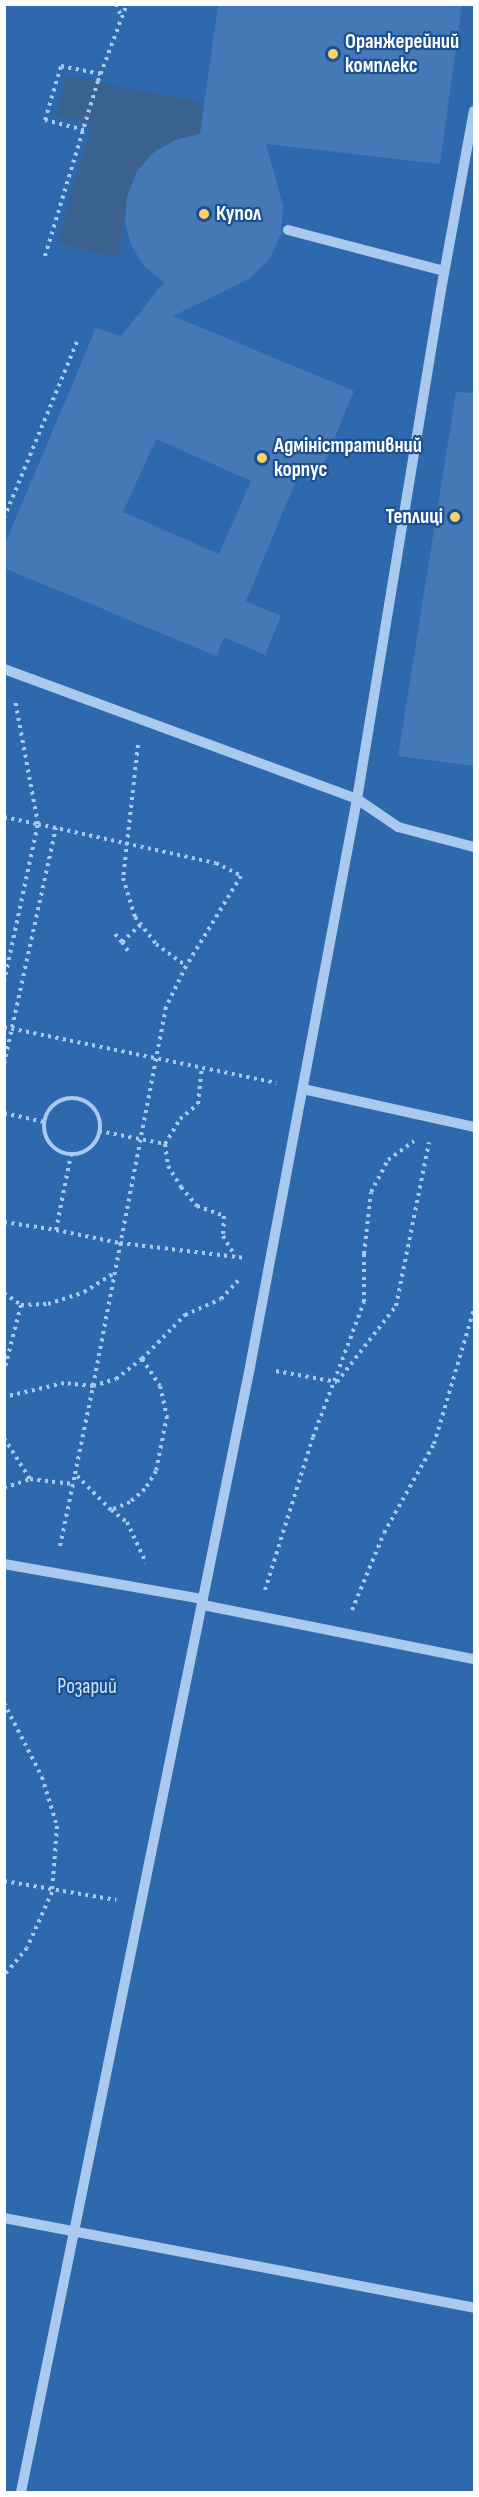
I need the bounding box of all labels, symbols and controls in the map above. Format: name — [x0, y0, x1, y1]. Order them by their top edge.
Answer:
place label: Оранжерейний комплекс — [345, 29, 459, 79]
marker: Оранжерейний комплекс — [326, 47, 340, 61]
place label: Купол — [216, 201, 261, 227]
marker: Купол — [197, 207, 211, 221]
place label: Адміністративний корпус — [274, 433, 422, 483]
marker: Адміністративний корпус — [255, 451, 269, 465]
place label: Теплиці — [386, 504, 443, 530]
marker: Теплиці — [448, 510, 462, 524]
park label: Розарий — [57, 1674, 117, 1700]

